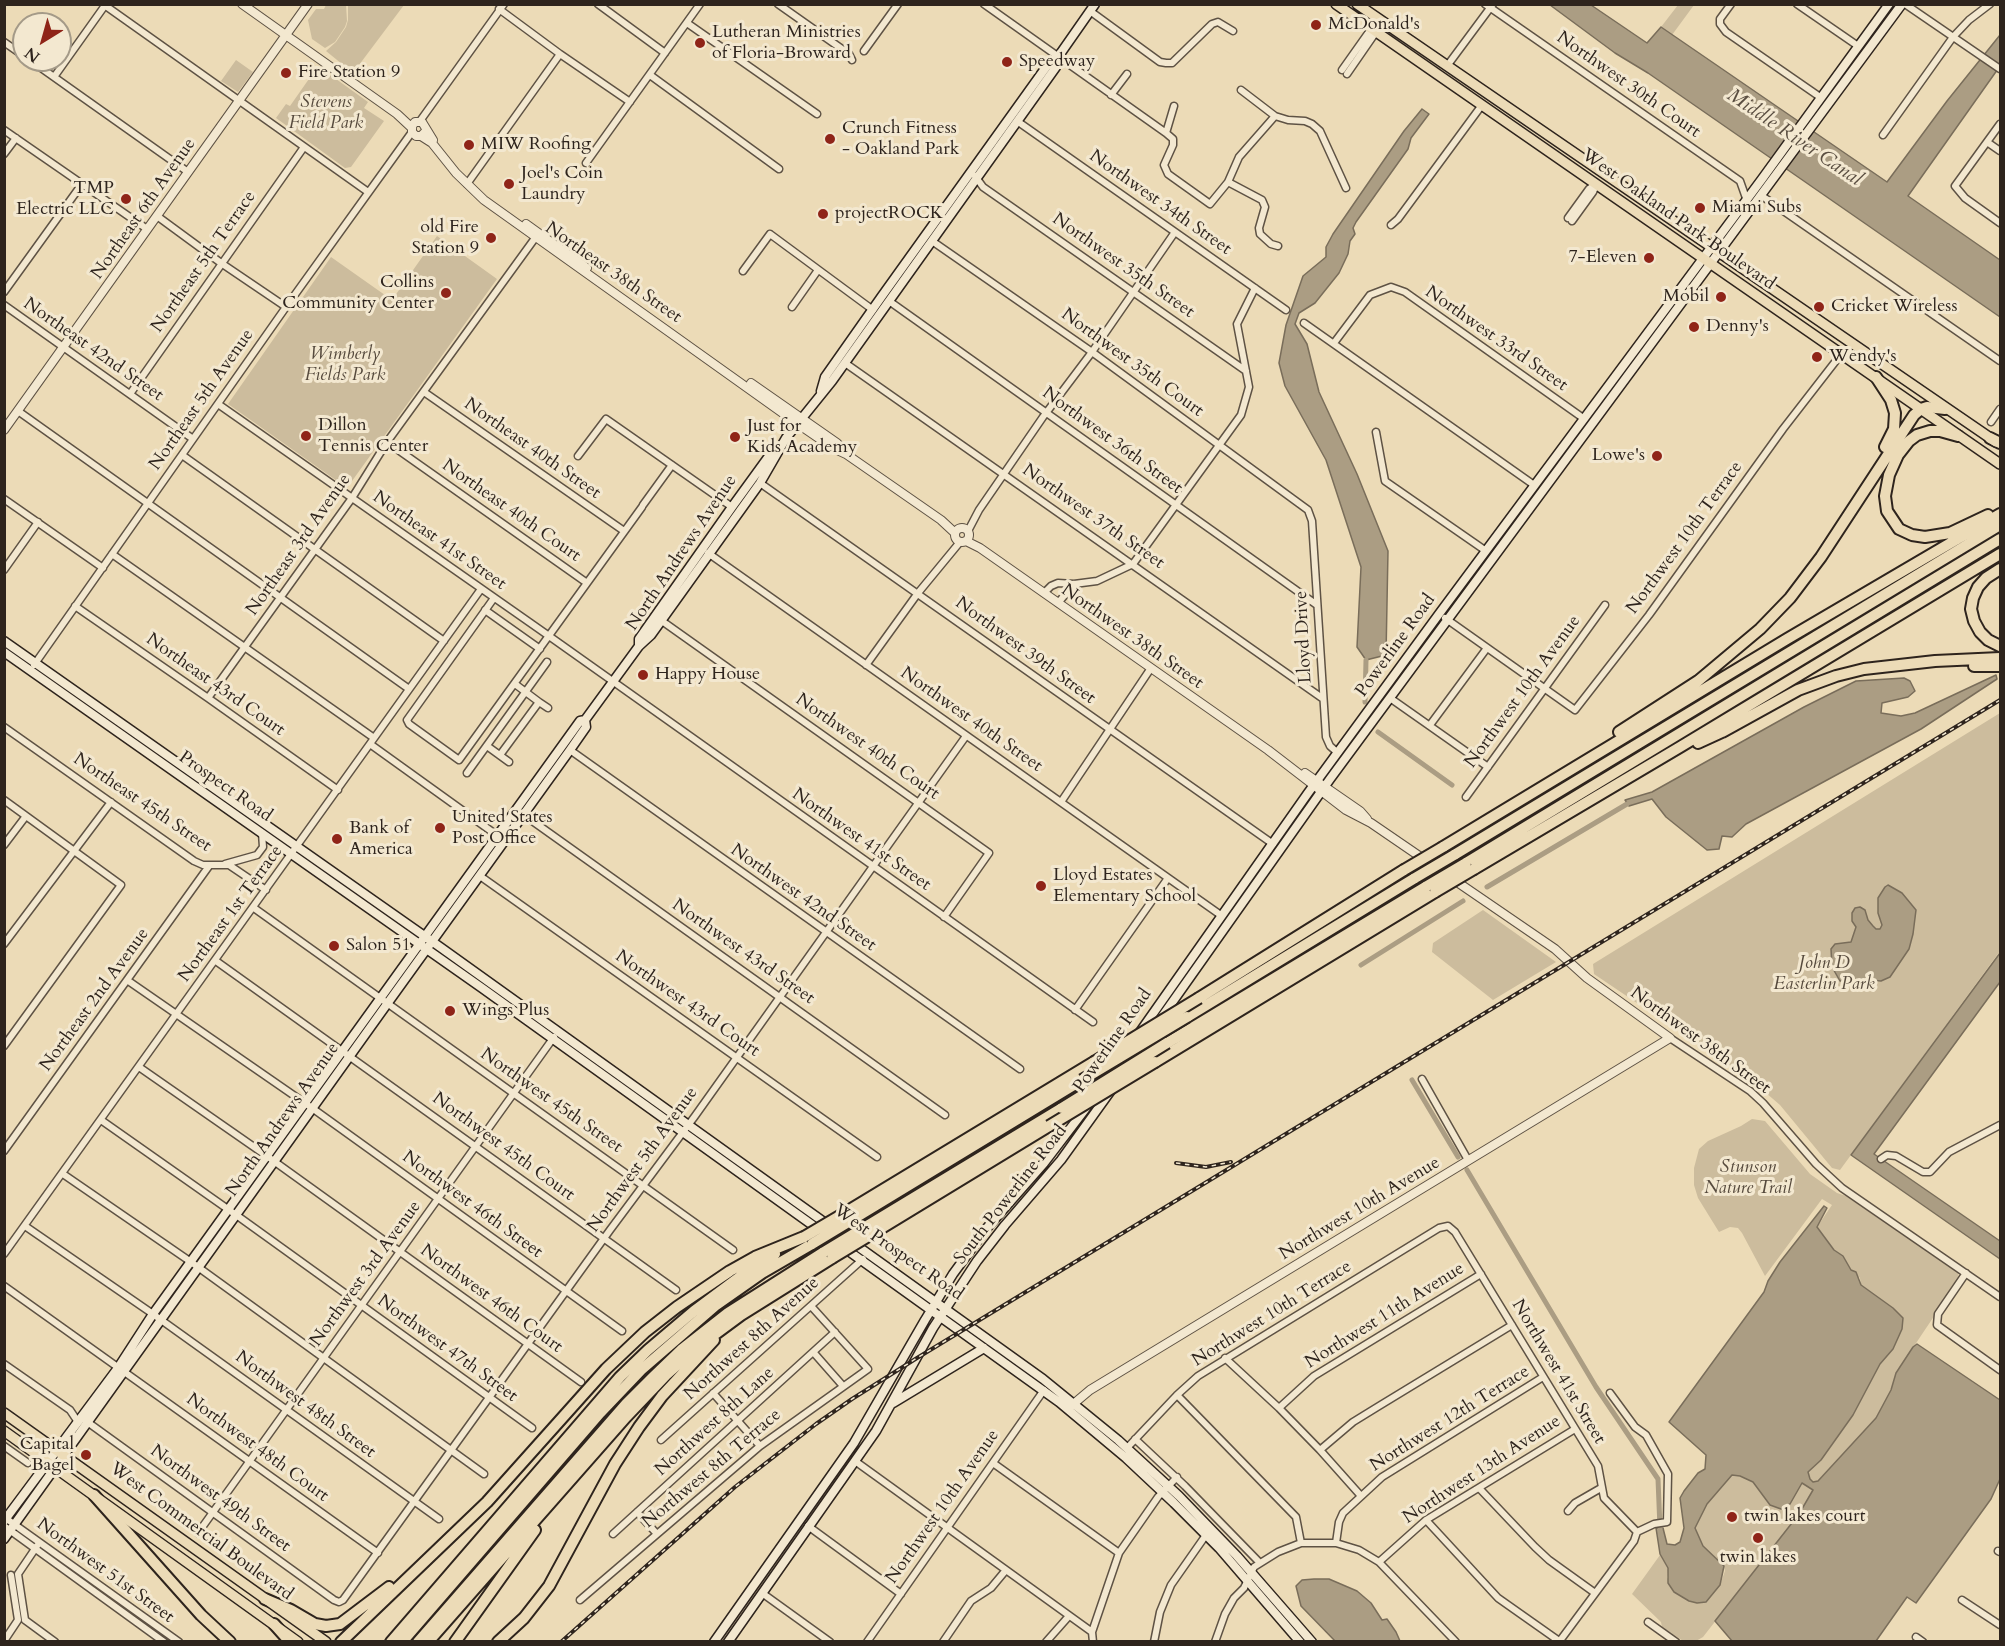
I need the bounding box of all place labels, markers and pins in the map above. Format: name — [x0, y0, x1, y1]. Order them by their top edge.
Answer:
place label: McDonald's — [1328, 14, 1420, 36]
marker: McDonald's — [1309, 18, 1323, 32]
place label: Lutheran Ministries of Floria-Broward — [712, 22, 861, 64]
marker: Lutheran Ministries of Floria-Broward — [693, 36, 707, 50]
place label: Speedway — [1019, 51, 1095, 73]
marker: Speedway — [1000, 55, 1014, 69]
place label: Fire Station 9 — [298, 62, 400, 84]
marker: Fire Station 9 — [279, 66, 293, 80]
place label: Crunch Fitness - Oakland Park — [842, 118, 959, 160]
marker: Crunch Fitness - Oakland Park — [823, 132, 837, 146]
place label: MIW Roofing — [481, 134, 591, 156]
marker: MIW Roofing — [462, 138, 476, 152]
place label: Joel's Coin Laundry — [521, 163, 603, 206]
marker: Joel's Coin Laundry — [502, 177, 516, 191]
place label: TMP Electric LLC — [16, 178, 114, 220]
marker: TMP Electric LLC — [119, 192, 133, 206]
place label: Miami Subs — [1712, 197, 1801, 219]
marker: Miami Subs — [1693, 201, 1707, 215]
place label: projectROCK — [835, 203, 943, 225]
marker: projectROCK — [816, 207, 830, 221]
place label: old Fire Station 9 — [412, 217, 479, 260]
marker: old Fire Station 9 — [484, 231, 498, 245]
place label: 7-Eleven — [1568, 247, 1637, 269]
marker: 7-Eleven — [1642, 251, 1656, 265]
place label: Collins Community Center — [282, 272, 434, 314]
marker: Collins Community Center — [439, 286, 453, 300]
place label: Mobil — [1663, 286, 1709, 308]
marker: Mobil — [1714, 290, 1728, 304]
place label: Cricket Wireless — [1831, 296, 1957, 318]
marker: Cricket Wireless — [1812, 300, 1826, 314]
place label: Denny's — [1706, 316, 1769, 338]
marker: Denny's — [1687, 320, 1701, 334]
place label: Wendy's — [1829, 346, 1896, 368]
marker: Wendy's — [1810, 350, 1824, 364]
place label: Dillon Tennis Center — [318, 415, 428, 458]
place label: Just for Kids Academy — [747, 416, 857, 458]
marker: Dillon Tennis Center — [299, 429, 313, 443]
marker: Just for Kids Academy — [728, 430, 742, 444]
place label: Lowe's — [1592, 445, 1645, 467]
marker: Lowe's — [1650, 449, 1664, 463]
place label: Happy House — [655, 664, 760, 686]
marker: Happy House — [636, 668, 650, 682]
place label: United States Post Office — [452, 807, 553, 850]
place label: Bank of America — [349, 818, 413, 860]
marker: United States Post Office — [433, 821, 447, 835]
marker: Bank of America — [330, 832, 344, 846]
place label: Lloyd Estates Elementary School — [1053, 865, 1196, 908]
marker: Lloyd Estates Elementary School — [1034, 879, 1048, 893]
place label: Salon 51 — [346, 935, 411, 957]
marker: Salon 51 — [327, 939, 341, 953]
place label: Wings Plus — [462, 1000, 549, 1022]
marker: Wings Plus — [443, 1004, 457, 1018]
place label: Capital Bagel — [20, 1434, 74, 1476]
marker: Capital Bagel — [79, 1448, 93, 1462]
place label: twin lakes court — [1744, 1506, 1865, 1528]
marker: twin lakes court — [1725, 1510, 1739, 1524]
marker: twin lakes — [1751, 1531, 1765, 1545]
place label: twin lakes — [1720, 1547, 1796, 1569]

